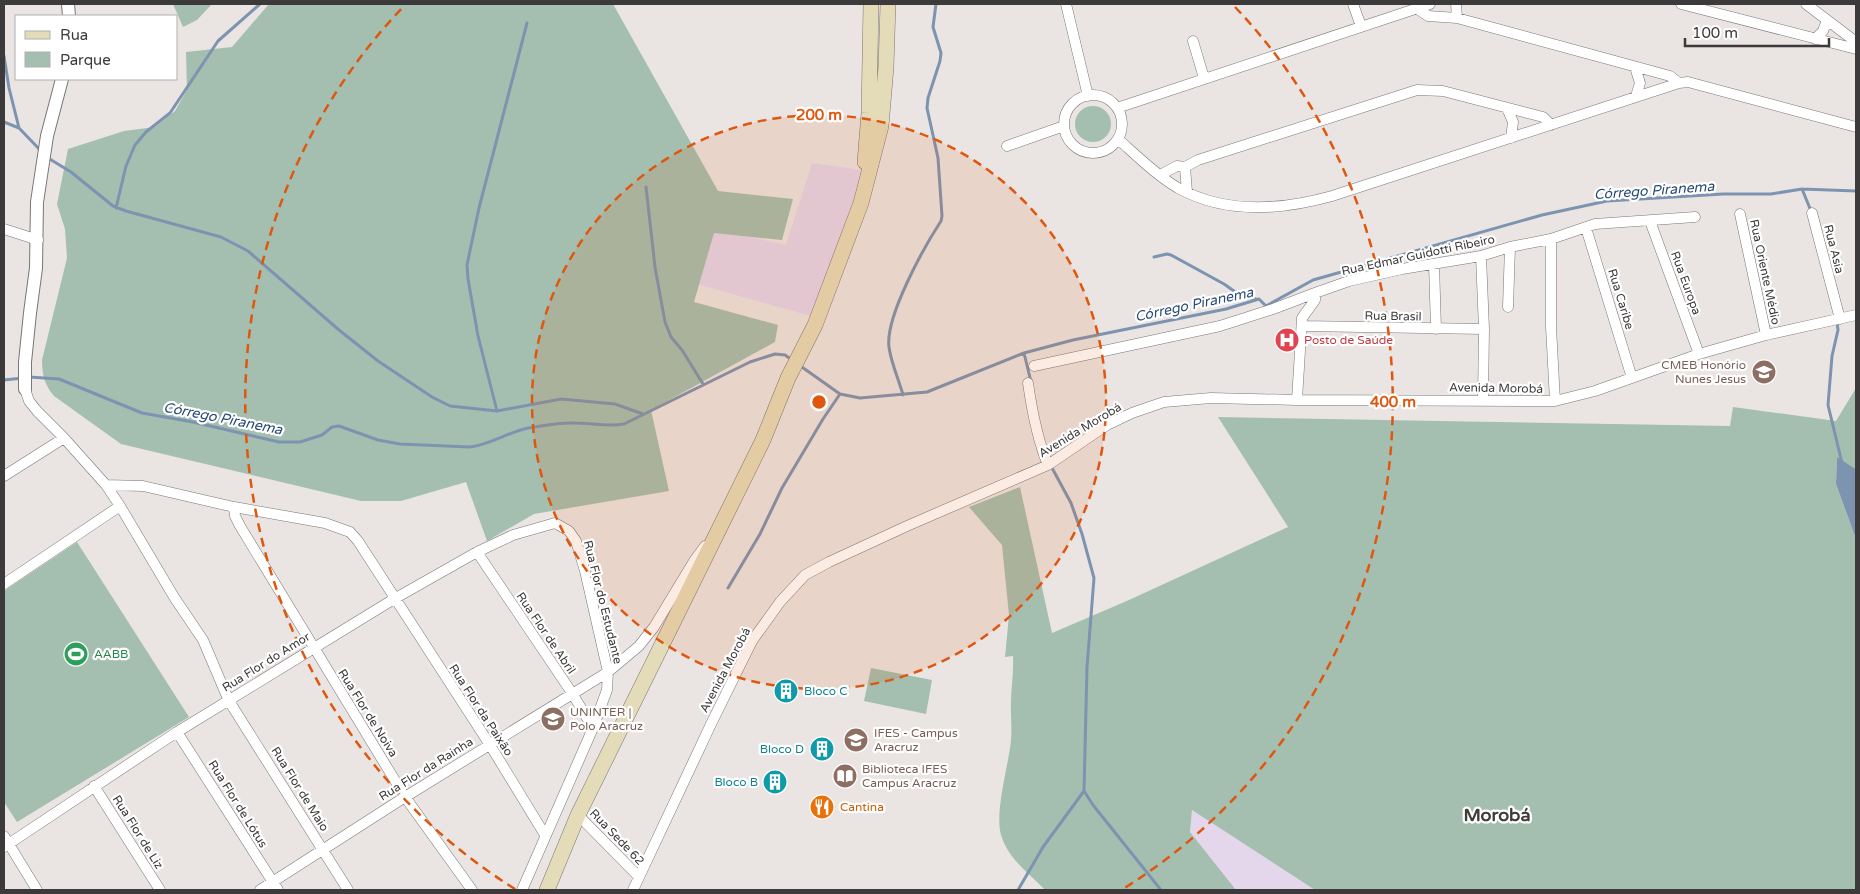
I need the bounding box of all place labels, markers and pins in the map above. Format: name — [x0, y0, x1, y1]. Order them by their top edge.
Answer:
hospital icon: Posto de Saúde — [1274, 327, 1300, 353]
place label: Posto de Saúde — [1304, 333, 1393, 347]
place label: CMEB Honório Nunes Jesus — [1661, 358, 1746, 386]
school or university icon: CMEB Honório Nunes Jesus — [1751, 359, 1777, 385]
centre of rings — [810, 393, 828, 411]
sports icon: AABB — [63, 641, 89, 667]
place label: AABB — [94, 647, 128, 661]
building icon: Bloco C — [773, 678, 799, 704]
place label: Bloco C — [804, 684, 848, 698]
place label: UNINTER | Polo Aracruz — [570, 705, 643, 733]
school or university icon: UNINTER | Polo Aracruz — [540, 706, 566, 732]
place label: IFES - Campus Aracruz — [874, 726, 958, 754]
school or university icon: IFES - Campus Aracruz — [843, 727, 869, 753]
building icon: Bloco D — [809, 736, 835, 762]
place label: Bloco D — [760, 742, 804, 756]
place label: Biblioteca IFES Campus Aracruz — [862, 762, 956, 790]
library icon: Biblioteca IFES Campus Aracruz — [832, 763, 858, 789]
building icon: Bloco B — [762, 769, 788, 795]
place label: Bloco B — [714, 775, 758, 789]
restaurant icon: Cantina — [809, 794, 835, 820]
place label: Cantina — [840, 800, 884, 814]

